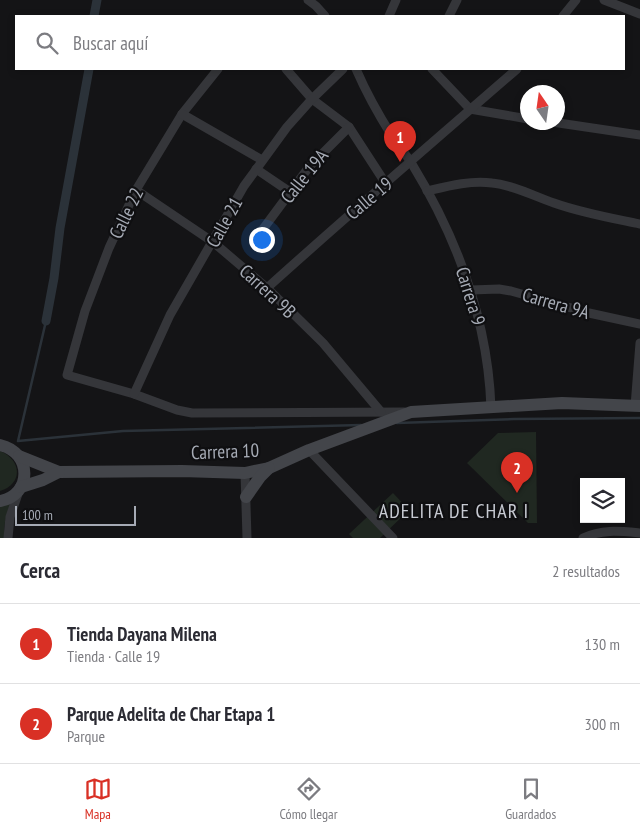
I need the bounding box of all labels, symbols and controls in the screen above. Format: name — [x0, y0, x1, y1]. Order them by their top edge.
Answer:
search box — [15, 15, 625, 70]
icon: search — [33, 29, 61, 57]
text: Buscar aquí — [73, 31, 148, 55]
north arrow — [520, 85, 565, 130]
pin: 1 — [384, 121, 416, 162]
street label: Calle 19A — [275, 144, 333, 208]
street label: Calle 19 — [341, 171, 397, 225]
street label: Calle 22 — [103, 184, 149, 242]
street label: Calle 21 — [200, 193, 248, 251]
your location — [249, 227, 275, 253]
street label: Carrera 9B — [235, 259, 301, 323]
street label: Carrera 9 — [451, 264, 491, 328]
street label: Carrera 9A — [520, 282, 592, 324]
street label: Carrera 10 — [190, 438, 260, 464]
pin: 2 — [501, 452, 533, 493]
map controls — [580, 478, 625, 523]
button: layers — [580, 478, 625, 523]
district label: ADELITA DE CHAR I — [379, 498, 529, 524]
scale bar — [15, 503, 136, 526]
text: 100 m — [22, 506, 53, 524]
text: Cerca — [20, 557, 60, 584]
text: 2 resultados — [552, 561, 620, 581]
text: Tienda Dayana Milena — [67, 622, 217, 646]
text: 1 — [32, 634, 40, 654]
text: 130 m — [585, 634, 620, 654]
text: Tienda · Calle 19 — [67, 646, 160, 666]
text: Parque Adelita de Char Etapa 1 — [67, 702, 275, 726]
text: 2 — [32, 714, 40, 734]
text: 300 m — [585, 714, 620, 734]
text: Parque — [67, 726, 105, 746]
tab: Mapa — [84, 775, 112, 823]
tab: Cómo llegar — [280, 775, 337, 823]
tab: Guardados — [505, 775, 556, 823]

